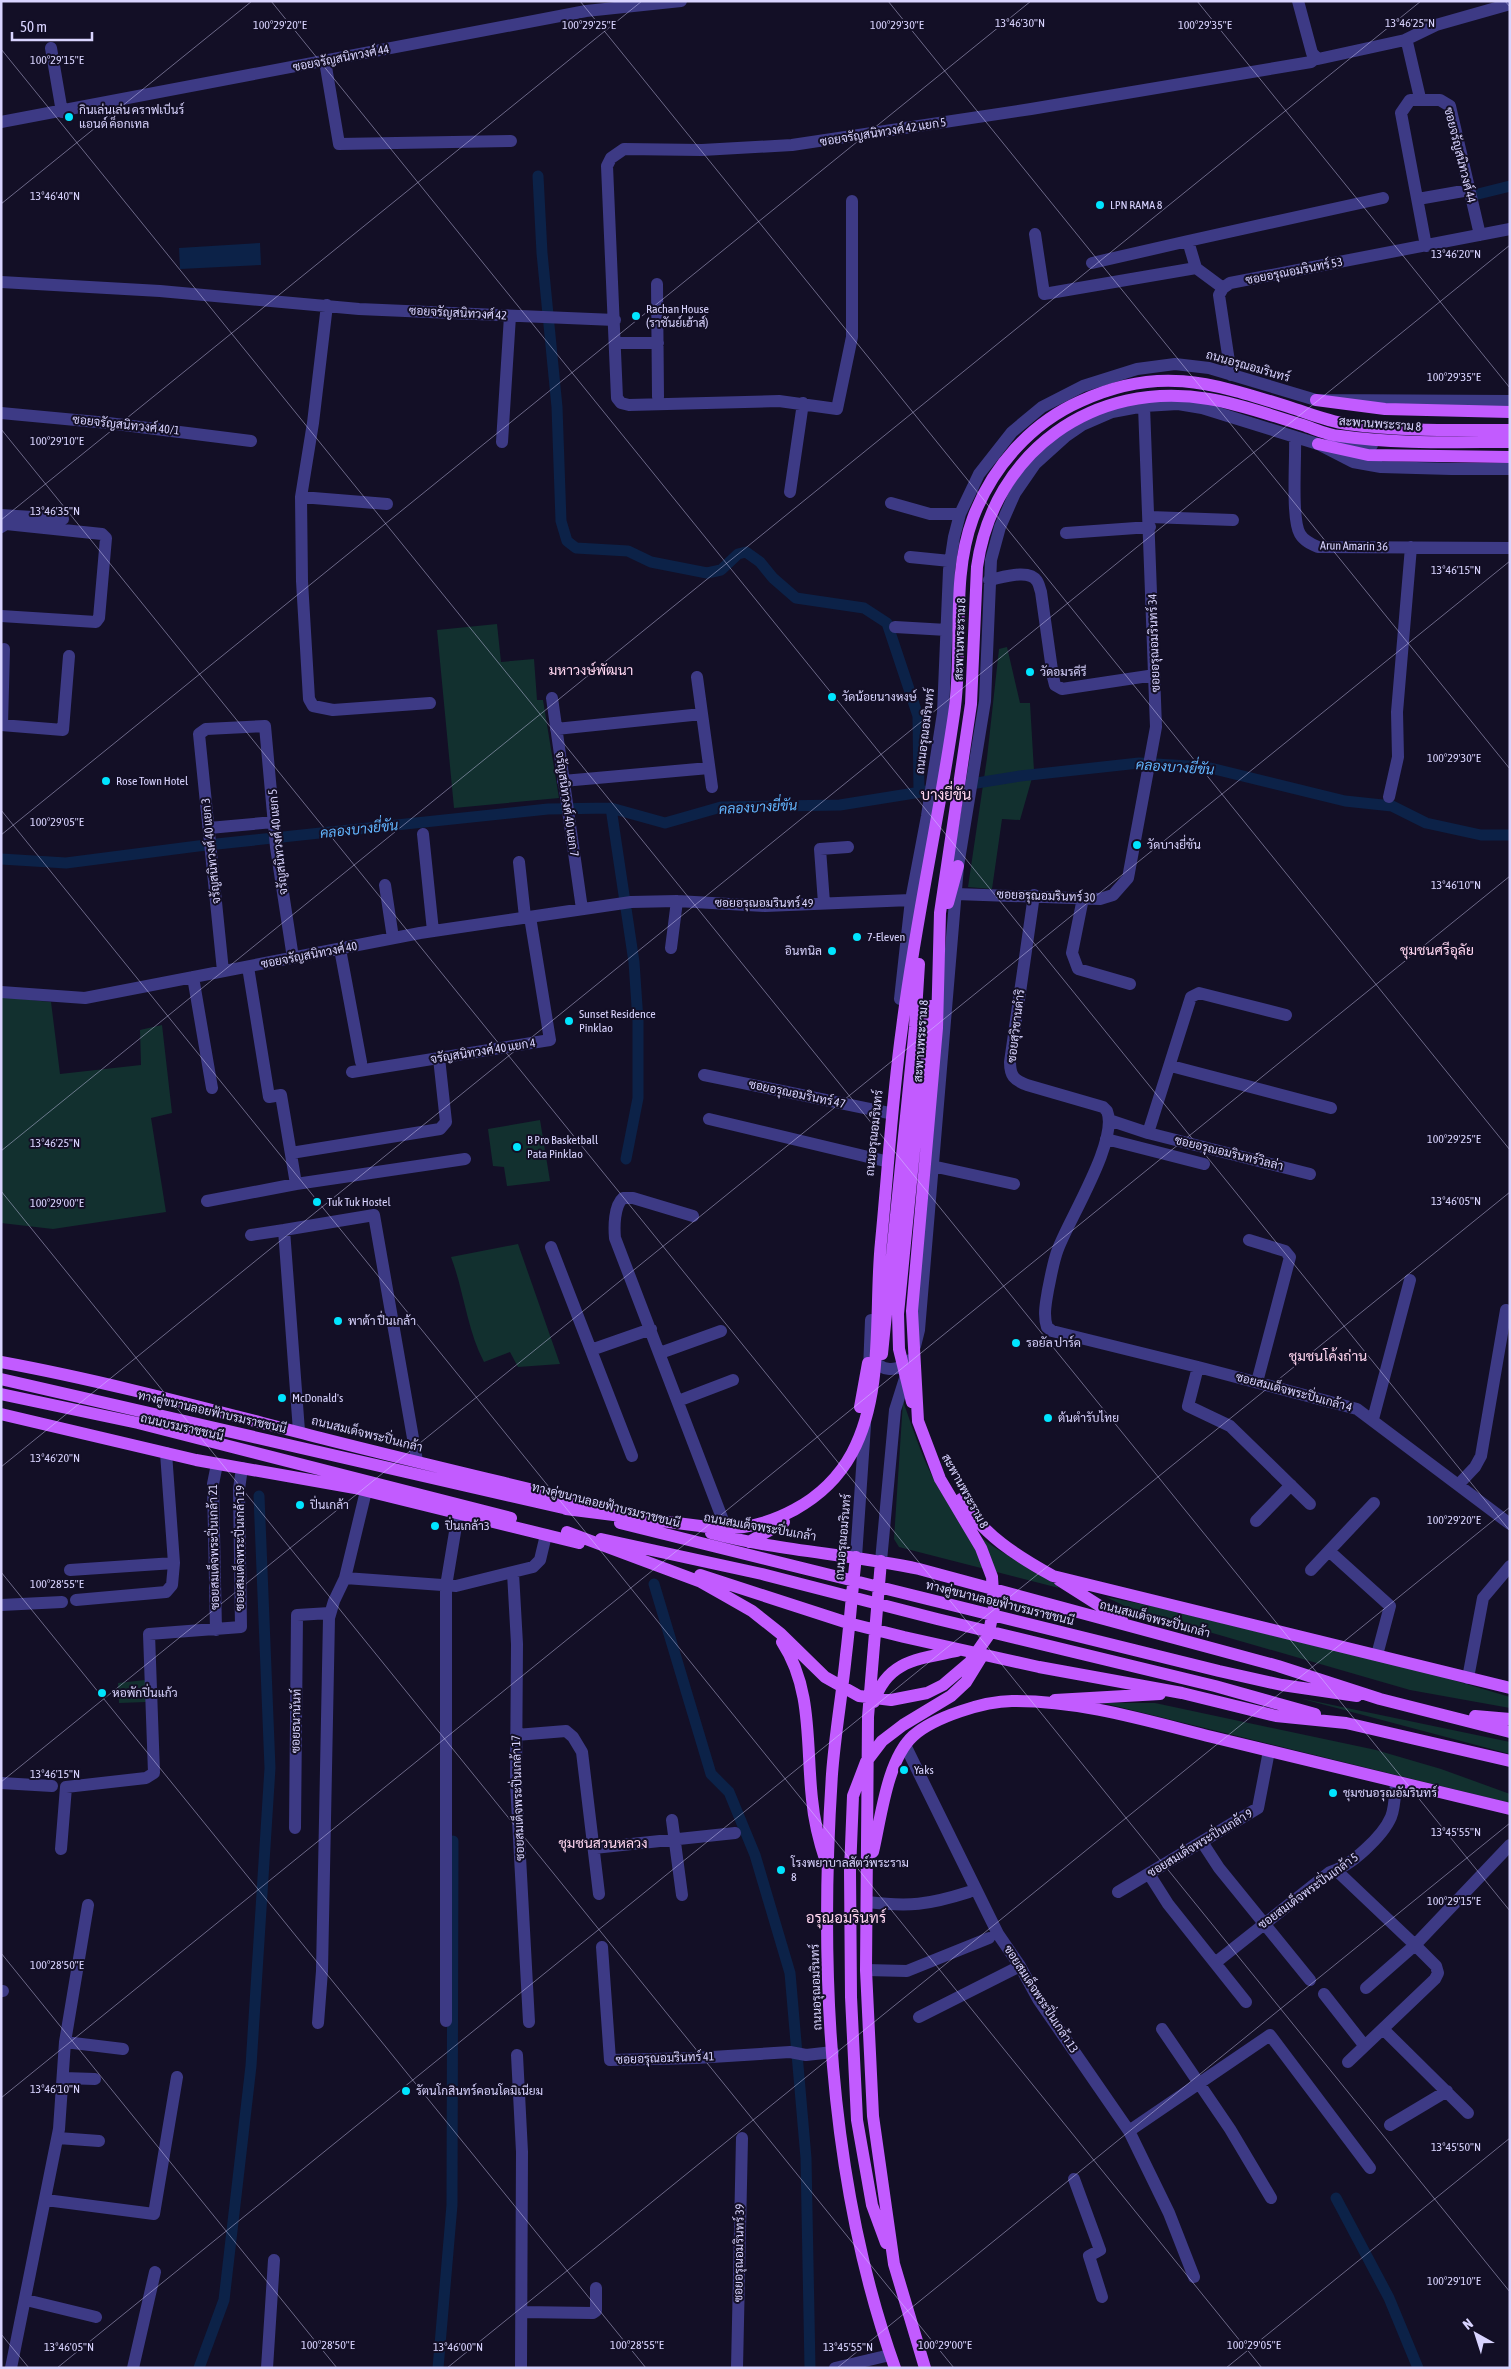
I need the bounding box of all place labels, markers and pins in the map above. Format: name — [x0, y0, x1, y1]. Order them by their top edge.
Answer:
place label: กินเล่นเล่น คราฟเบีนร์ แอนด์ ค็อกเทล — [79, 102, 184, 131]
marker: กินเล่นเล่น คราฟเบีนร์ แอนด์ ค็อกเทล — [63, 111, 75, 123]
place label: LPN RAMA 8 — [1110, 198, 1163, 212]
marker: LPN RAMA 8 — [1094, 199, 1106, 211]
place label: Rachan House (ราชันย์เฮ้าส์) — [646, 302, 709, 330]
marker: Rachan House (ราชันย์เฮ้าส์) — [630, 310, 642, 322]
place label: วัดอมรคีรี — [1040, 664, 1087, 679]
marker: วัดอมรคีรี — [1024, 666, 1036, 678]
place label: วัดน้อยนางหงษ์ — [842, 689, 918, 704]
marker: วัดน้อยนางหงษ์ — [826, 691, 838, 703]
place label: Rose Town Hotel — [116, 774, 189, 788]
marker: Rose Town Hotel — [100, 775, 112, 787]
place label: วัดบางยี่ขัน — [1147, 834, 1201, 852]
marker: วัดบางยี่ขัน — [1131, 839, 1143, 851]
place label: 7-Eleven — [867, 930, 905, 944]
marker: 7-Eleven — [851, 931, 863, 943]
place label: อินทนิล — [785, 944, 822, 958]
marker: อินทนิล — [826, 945, 838, 957]
place label: Sunset Residence Pinklao — [579, 1007, 656, 1035]
marker: Sunset Residence Pinklao — [563, 1015, 575, 1027]
place label: B Pro Basketball Pata Pinklao — [527, 1133, 599, 1161]
marker: B Pro Basketball Pata Pinklao — [511, 1141, 523, 1153]
place label: Tuk Tuk Hostel — [327, 1195, 391, 1209]
marker: Tuk Tuk Hostel — [311, 1196, 323, 1208]
place label: พาต้า ปื่นเกล้า — [348, 1310, 416, 1328]
marker: พาต้า ปื่นเกล้า — [332, 1315, 344, 1327]
place label: รอยัล ปาร์ค — [1026, 1335, 1081, 1350]
marker: รอยัล ปาร์ค — [1010, 1337, 1022, 1349]
place label: McDonald's — [292, 1391, 343, 1405]
marker: McDonald's — [276, 1392, 288, 1404]
place label: ต้นตำรับไทย — [1058, 1410, 1119, 1425]
marker: ต้นตำรับไทย — [1042, 1412, 1054, 1424]
place label: ปิ่นเกล้า — [310, 1495, 349, 1512]
marker: ปิ่นเกล้า — [294, 1499, 306, 1511]
place label: ปิ่นเกล้า3 — [445, 1516, 490, 1533]
marker: ปิ่นเกล้า3 — [429, 1520, 441, 1532]
place label: หอพักปิ่นแก้ว — [112, 1683, 178, 1700]
marker: หอพักปิ่นแก้ว — [96, 1687, 108, 1699]
place label: Yaks — [914, 1763, 934, 1777]
marker: Yaks — [898, 1764, 910, 1776]
place label: ชุมชนอรุณอัมรินทร์ — [1343, 1785, 1437, 1802]
marker: ชุมชนอรุณอัมรินทร์ — [1327, 1787, 1339, 1799]
place label: โรงพยาบาลสัตว์พระราม 8 — [790, 1855, 909, 1884]
marker: โรงพยาบาลสัตว์พระราม 8 — [775, 1864, 787, 1876]
place label: รัตนโกสินทร์คอนโดมิเนียม — [416, 2083, 543, 2098]
marker: รัตนโกสินทร์คอนโดมิเนียม — [400, 2085, 412, 2097]

